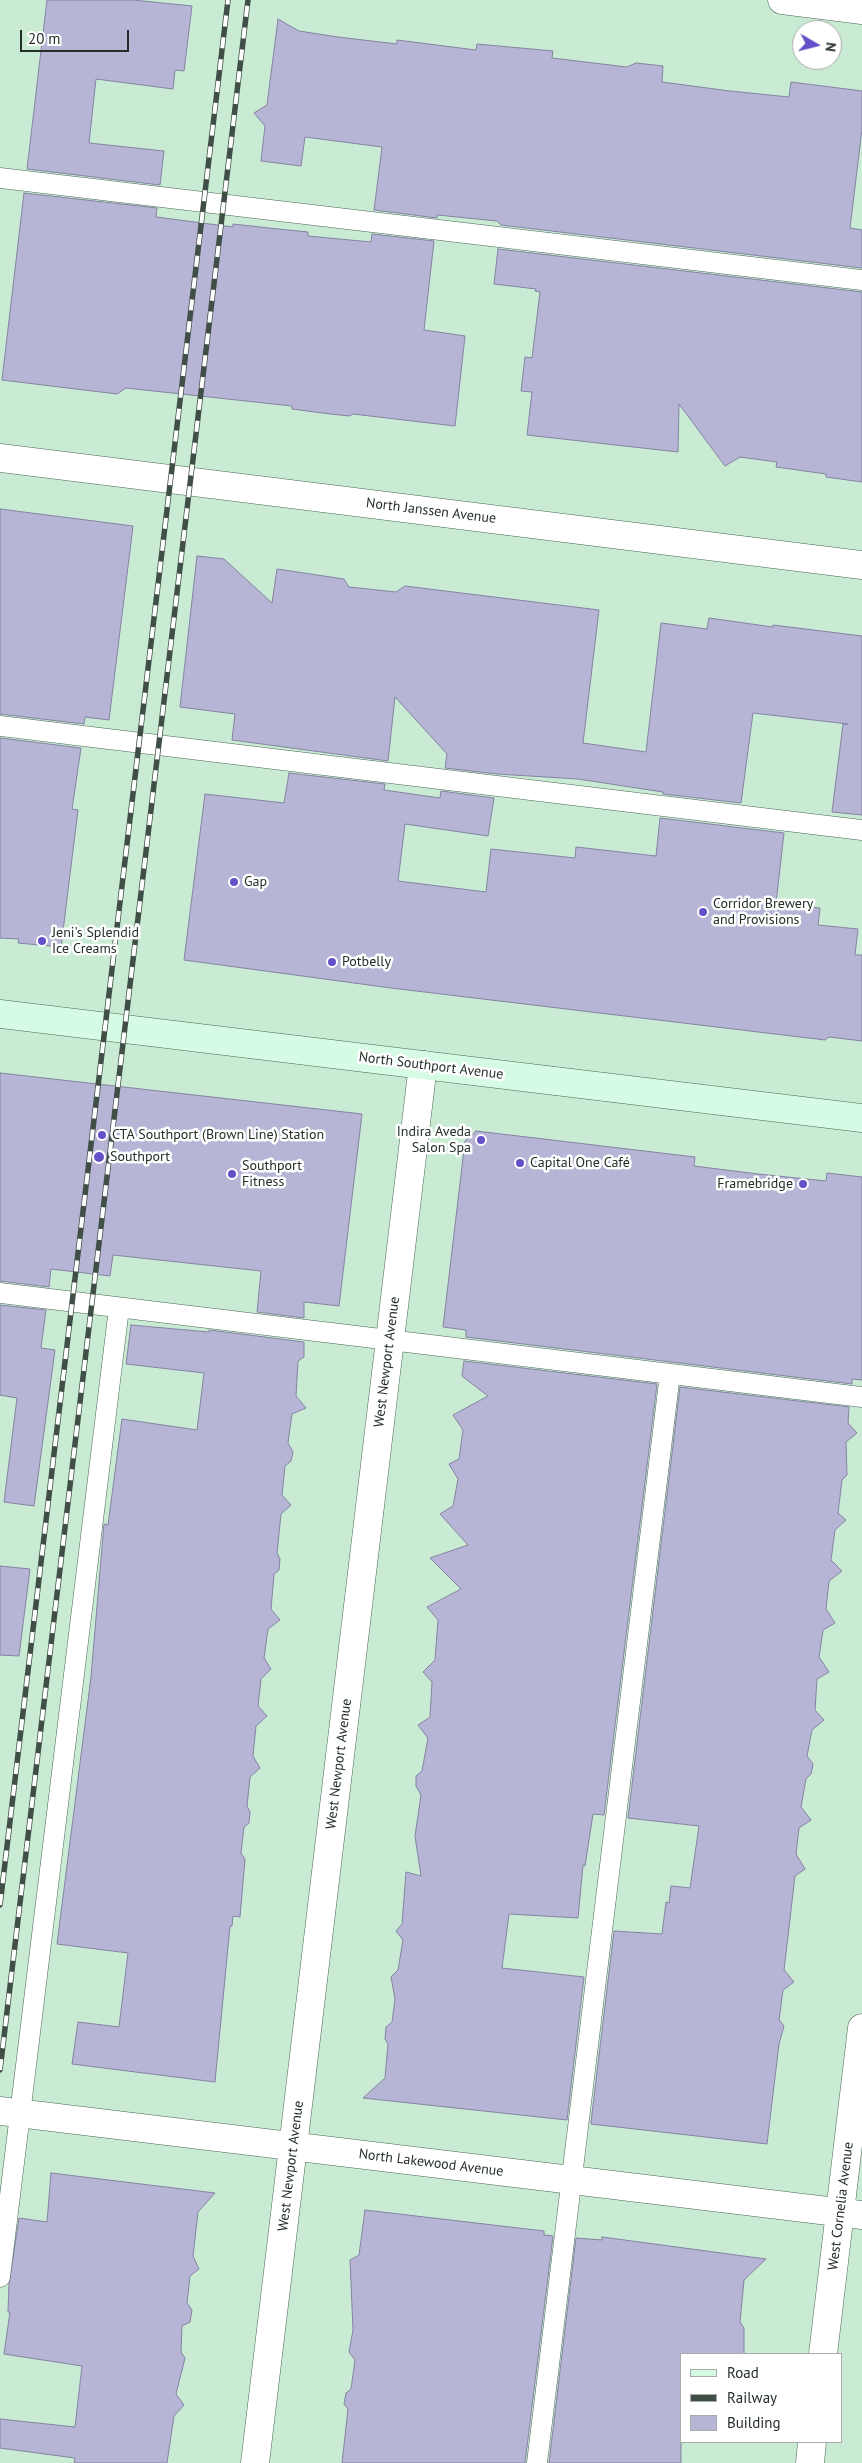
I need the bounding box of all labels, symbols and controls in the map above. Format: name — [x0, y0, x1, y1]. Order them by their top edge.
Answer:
scale bar — [22, 20, 131, 52]
north arrow — [792, 20, 842, 70]
text: 20 m — [28, 29, 61, 48]
text: N — [821, 41, 840, 53]
street label: North Janssen Avenue — [365, 495, 497, 527]
place label: Gap — [244, 874, 267, 890]
marker: Gap — [228, 876, 240, 888]
place label: Corridor Brewery and Provisions — [713, 896, 813, 929]
marker: Corridor Brewery and Provisions — [697, 906, 709, 918]
place label: Jeni's Splendid Ice Creams — [52, 925, 139, 958]
marker: Jeni's Splendid Ice Creams — [36, 935, 48, 947]
place label: Potbelly — [342, 954, 391, 970]
marker: Potbelly — [326, 956, 338, 968]
street label: North Southport Avenue — [358, 1049, 504, 1083]
place label: Indira Aveda Salon Spa — [397, 1124, 471, 1156]
place label: CTA Southport (Brown Line) Station — [112, 1127, 324, 1143]
marker: CTA Southport (Brown Line) Station — [96, 1129, 108, 1141]
marker: Indira Aveda Salon Spa — [475, 1134, 487, 1146]
place label: Southport — [110, 1149, 170, 1165]
marker: Southport — [92, 1150, 106, 1164]
place label: Capital One Café — [530, 1155, 630, 1171]
marker: Capital One Café — [514, 1157, 526, 1169]
place label: Southport Fitness — [242, 1158, 302, 1190]
marker: Southport Fitness — [226, 1168, 238, 1180]
place label: Framebridge — [717, 1176, 793, 1192]
marker: Framebridge — [797, 1178, 809, 1190]
street label: West Newport Avenue — [371, 1296, 403, 1428]
street label: West Newport Avenue — [323, 1698, 355, 1830]
street label: West Newport Avenue — [275, 2100, 307, 2232]
street label: West Cornelia Avenue — [825, 2141, 857, 2271]
street label: North Lakewood Avenue — [358, 2146, 504, 2180]
legend — [680, 2353, 842, 2443]
text: Road — [727, 2363, 759, 2382]
text: Railway — [727, 2388, 777, 2407]
text: Building — [727, 2413, 781, 2432]

